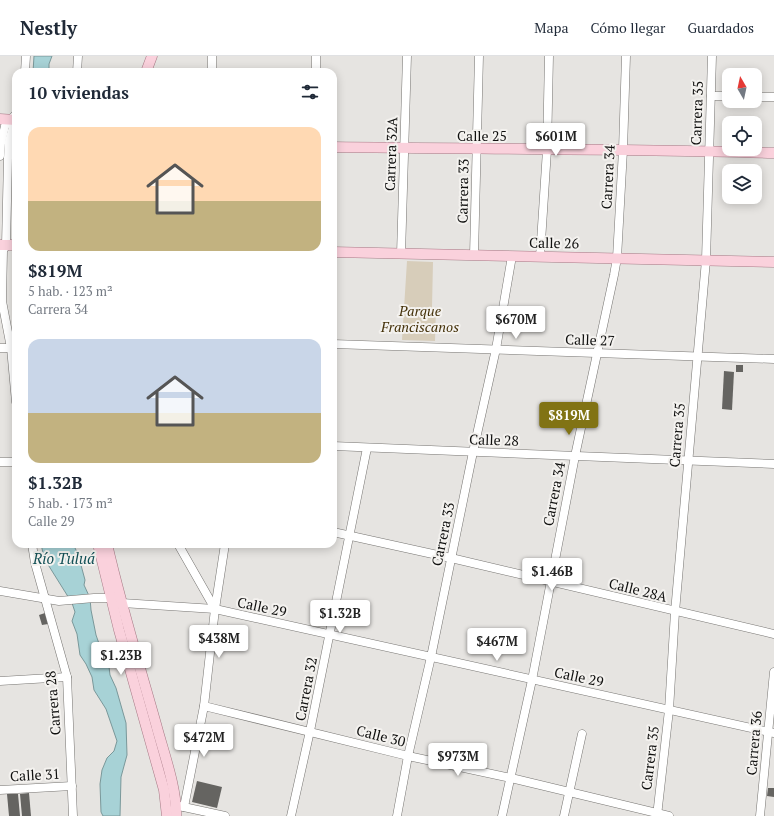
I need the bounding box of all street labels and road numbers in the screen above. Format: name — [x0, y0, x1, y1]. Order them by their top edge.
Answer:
street label: Carrera 35 — [686, 80, 707, 146]
street label: Carrera 32A — [380, 116, 401, 191]
street label: Calle 25 — [457, 126, 507, 145]
street label: Carrera 34 — [596, 144, 619, 210]
street label: Carrera 33 — [452, 159, 473, 223]
street label: Calle 26 — [529, 233, 580, 252]
street label: Calle 27 — [565, 329, 615, 350]
street label: Carrera 35 — [664, 402, 689, 468]
street label: Calle 28 — [469, 429, 519, 450]
street label: Carrera 34 — [538, 460, 569, 527]
street label: Carrera 33 — [426, 500, 459, 567]
street label: Calle 28A — [607, 573, 670, 606]
street label: Calle 29 — [236, 592, 288, 621]
street label: Carrera 32 — [290, 655, 321, 722]
street label: Calle 29 — [553, 662, 605, 691]
street label: Carrera 28 — [40, 670, 65, 736]
street label: Carrera 36 — [741, 709, 766, 776]
street label: Calle 30 — [355, 720, 408, 751]
street label: Carrera 35 — [636, 725, 663, 791]
street label: Calle 31 — [10, 764, 60, 785]

